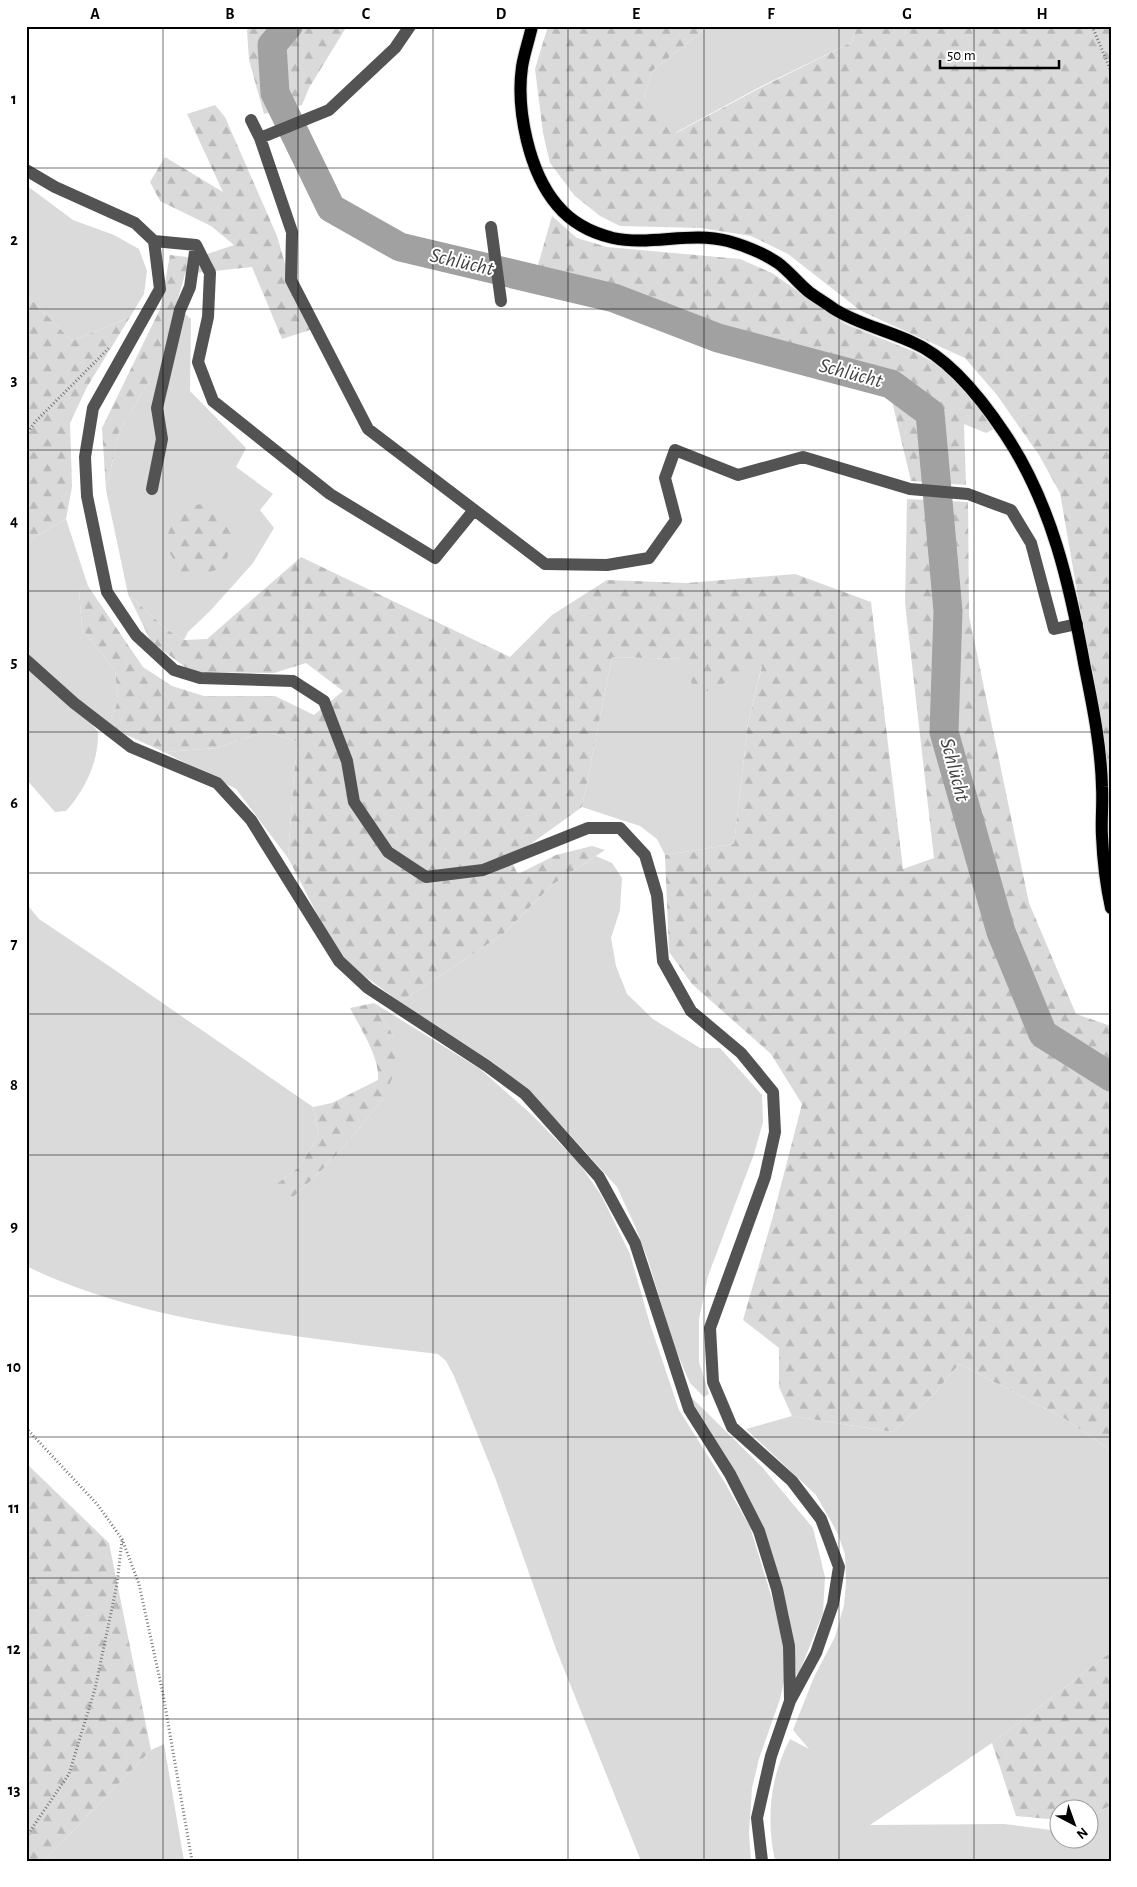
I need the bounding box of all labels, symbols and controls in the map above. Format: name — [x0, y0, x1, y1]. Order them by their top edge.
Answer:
text: A — [90, 6, 100, 22]
text: B — [225, 6, 235, 22]
text: C — [362, 6, 371, 22]
text: D — [496, 6, 507, 22]
text: E — [632, 6, 640, 22]
text: F — [767, 6, 775, 22]
text: G — [902, 6, 912, 22]
text: H — [1036, 6, 1048, 22]
scale bar — [940, 38, 1058, 70]
text: 50 m — [947, 48, 976, 63]
text: 1 — [11, 91, 17, 107]
text: 2 — [10, 232, 18, 248]
water label: Schlücht — [428, 244, 496, 280]
water label: Schlücht — [817, 354, 885, 392]
text: 3 — [11, 372, 18, 388]
text: 4 — [10, 513, 18, 529]
text: 5 — [11, 654, 18, 670]
water label: Schlücht — [936, 736, 974, 804]
text: 6 — [10, 795, 18, 811]
text: 7 — [11, 936, 18, 952]
text: 8 — [10, 1077, 18, 1093]
text: 9 — [10, 1218, 18, 1234]
text: 10 — [7, 1359, 21, 1375]
text: 11 — [8, 1500, 20, 1516]
text: 12 — [7, 1641, 21, 1657]
text: 13 — [8, 1782, 20, 1798]
north arrow — [1050, 1800, 1100, 1850]
text: N — [1074, 1825, 1090, 1842]

